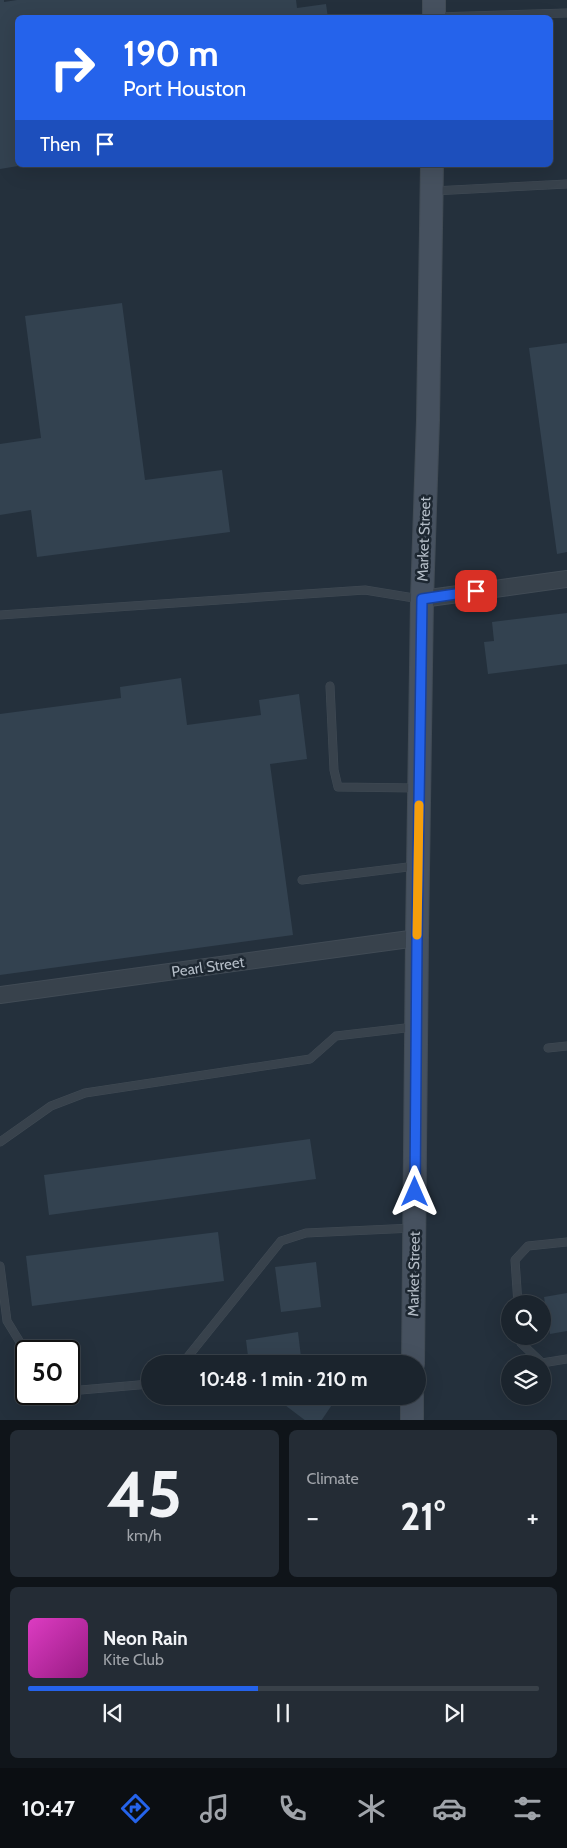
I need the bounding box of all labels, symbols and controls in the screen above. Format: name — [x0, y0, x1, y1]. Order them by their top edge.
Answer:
text: 190 m — [123, 32, 219, 75]
icon: right — [40, 35, 105, 100]
text: Port Houston — [123, 75, 246, 102]
icon: arrive — [91, 130, 119, 158]
text: Then — [40, 133, 81, 156]
street label: Market Street — [414, 496, 434, 582]
pin — [455, 570, 497, 612]
icon: arrive — [462, 577, 490, 605]
street label: Pearl Street — [170, 953, 246, 981]
position arrow — [388, 1165, 440, 1217]
street label: Market Street — [404, 1231, 424, 1317]
map controls — [501, 1295, 551, 1405]
button: search — [501, 1295, 551, 1345]
speed limit sign: 50 — [15, 1340, 80, 1405]
button: layers — [501, 1355, 551, 1405]
text: 10:48 · 1 min · 210 m — [200, 1368, 367, 1391]
text: 45 — [107, 1454, 182, 1533]
text: Climate — [307, 1469, 359, 1488]
text: 21° — [400, 1493, 445, 1540]
text: − — [307, 1500, 319, 1534]
text: + — [527, 1500, 539, 1534]
text: km/h — [127, 1526, 162, 1545]
text: Neon Rain — [103, 1627, 188, 1650]
text: Kite Club — [103, 1650, 164, 1669]
icon: previous — [99, 1699, 127, 1727]
icon: pause — [269, 1699, 297, 1727]
icon: next — [440, 1699, 468, 1727]
icon: directions — [118, 1791, 153, 1826]
icon: music — [197, 1791, 232, 1826]
icon: phone — [275, 1791, 310, 1826]
icon: climate — [354, 1791, 389, 1826]
icon: car — [432, 1791, 467, 1826]
icon: filters — [510, 1791, 545, 1826]
text: 10:47 — [22, 1795, 75, 1822]

